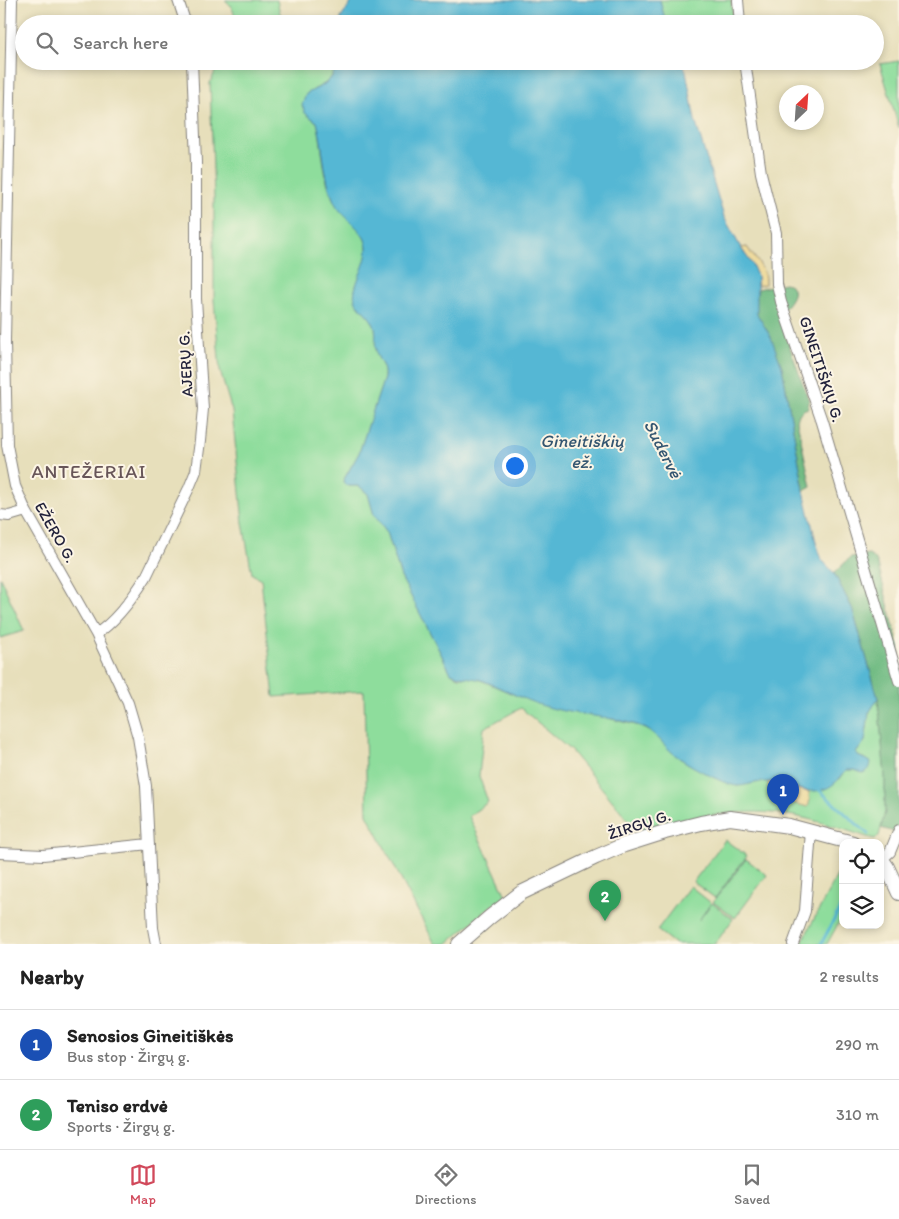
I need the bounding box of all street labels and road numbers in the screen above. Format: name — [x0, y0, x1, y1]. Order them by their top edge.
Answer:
street label: GINEITIŠKIŲ G. — [795, 314, 848, 425]
street label: AJERŲ G. — [174, 330, 197, 398]
street label: EŽERO G. — [31, 499, 80, 566]
street label: ŽIRGŲ G. — [605, 805, 673, 844]

